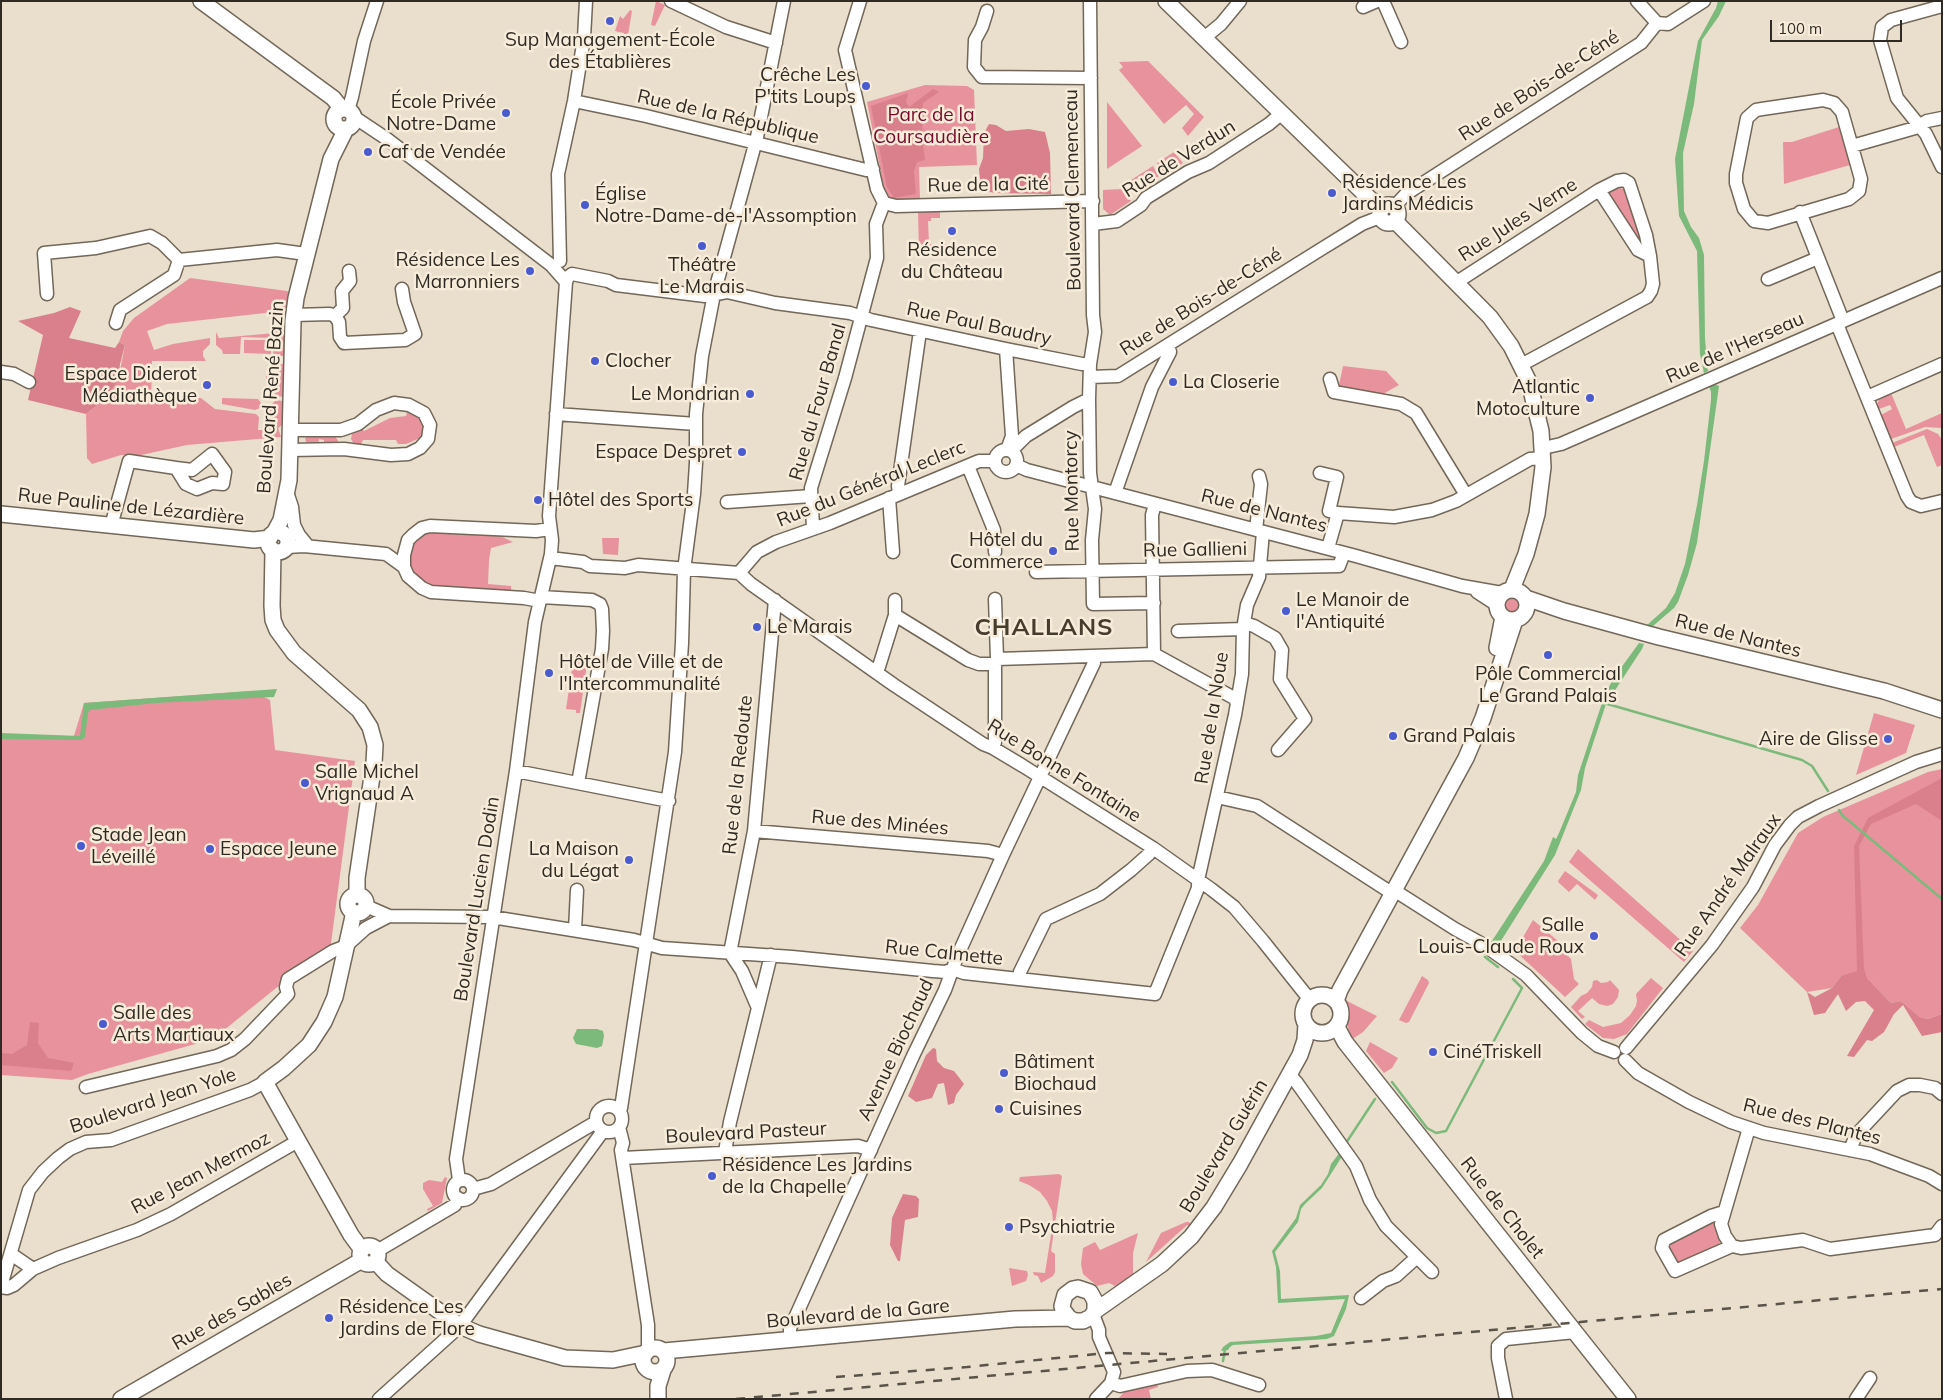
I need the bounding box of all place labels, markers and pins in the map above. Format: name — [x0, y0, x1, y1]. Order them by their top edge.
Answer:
marker: Sup Management-École des Établières — [604, 15, 616, 27]
place label: Sup Management-École des Établières — [505, 29, 715, 73]
place label: Crêche Les P'tits Loups — [754, 64, 856, 108]
marker: Crêche Les P'tits Loups — [860, 80, 872, 92]
place label: École Privée Notre-Dame — [386, 91, 496, 135]
marker: École Privée Notre-Dame — [500, 107, 512, 119]
place label: Caf de Vendée — [378, 141, 506, 163]
marker: Caf de Vendée — [362, 146, 374, 158]
place label: Résidence Les Jardins Médicis — [1342, 171, 1474, 215]
place label: Église Notre-Dame-de-l'Assomption — [595, 183, 857, 227]
marker: Résidence Les Jardins Médicis — [1326, 187, 1338, 199]
marker: Église Notre-Dame-de-l'Assomption — [579, 199, 591, 211]
marker: Résidence du Château — [946, 225, 958, 237]
place label: Résidence du Château — [901, 239, 1003, 283]
marker: Théâtre Le Marais — [696, 240, 708, 252]
place label: Résidence Les Marronniers — [395, 249, 520, 293]
place label: Théâtre Le Marais — [659, 254, 745, 298]
marker: Résidence Les Marronniers — [524, 265, 536, 277]
place label: Clocher — [605, 350, 671, 372]
marker: Clocher — [589, 355, 601, 367]
place label: Espace Diderot Médiathèque — [65, 363, 197, 407]
place label: La Closerie — [1183, 371, 1280, 393]
marker: La Closerie — [1167, 376, 1179, 388]
place label: Atlantic Motoculture — [1476, 376, 1580, 420]
marker: Espace Diderot Médiathèque — [201, 379, 213, 391]
place label: Le Mondrian — [631, 383, 740, 405]
marker: Le Mondrian — [744, 388, 756, 400]
marker: Atlantic Motoculture — [1584, 392, 1596, 404]
place label: Espace Despret — [595, 441, 732, 463]
marker: Espace Despret — [736, 446, 748, 458]
place label: Hôtel des Sports — [548, 489, 693, 511]
marker: Hôtel des Sports — [532, 494, 544, 506]
place label: Hôtel du Commerce — [950, 529, 1043, 573]
marker: Hôtel du Commerce — [1047, 545, 1059, 557]
place label: Le Manoir de l'Antiquité — [1296, 589, 1409, 633]
marker: Le Manoir de l'Antiquité — [1280, 605, 1292, 617]
place label: Le Marais — [767, 616, 852, 638]
marker: Le Marais — [751, 621, 763, 633]
marker: Pôle Commercial Le Grand Palais — [1542, 649, 1554, 661]
place label: Hôtel de Ville et de l'Intercommunalité — [559, 651, 723, 695]
place label: Pôle Commercial Le Grand Palais — [1475, 663, 1621, 707]
marker: Hôtel de Ville et de l'Intercommunalité — [543, 667, 555, 679]
place label: Grand Palais — [1403, 725, 1516, 747]
place label: Aire de Glisse — [1759, 728, 1878, 750]
marker: Grand Palais — [1387, 730, 1399, 742]
marker: Aire de Glisse — [1882, 733, 1894, 745]
place label: Salle Michel Vrignaud A — [315, 761, 419, 805]
marker: Salle Michel Vrignaud A — [299, 777, 311, 789]
place label: Stade Jean Léveillé — [91, 824, 187, 868]
place label: Espace Jeune — [220, 838, 337, 860]
place label: La Maison du Légat — [529, 838, 619, 882]
marker: Stade Jean Léveillé — [75, 840, 87, 852]
marker: Espace Jeune — [204, 843, 216, 855]
marker: La Maison du Légat — [623, 854, 635, 866]
place label: Salle Louis-Claude Roux — [1418, 914, 1584, 958]
marker: Salle Louis-Claude Roux — [1588, 930, 1600, 942]
place label: Salle des Arts Martiaux — [113, 1002, 234, 1046]
marker: Salle des Arts Martiaux — [97, 1018, 109, 1030]
place label: CinéTriskell — [1443, 1041, 1542, 1063]
marker: CinéTriskell — [1427, 1046, 1439, 1058]
place label: Bâtiment Biochaud — [1014, 1051, 1097, 1095]
marker: Bâtiment Biochaud — [998, 1067, 1010, 1079]
place label: Cuisines — [1009, 1098, 1082, 1120]
marker: Cuisines — [993, 1103, 1005, 1115]
place label: Résidence Les Jardins de la Chapelle — [722, 1154, 912, 1198]
marker: Résidence Les Jardins de la Chapelle — [706, 1170, 718, 1182]
place label: Psychiatrie — [1019, 1216, 1115, 1238]
marker: Psychiatrie — [1003, 1221, 1015, 1233]
place label: Résidence Les Jardins de Flore — [339, 1296, 475, 1340]
marker: Résidence Les Jardins de Flore — [323, 1312, 335, 1324]

